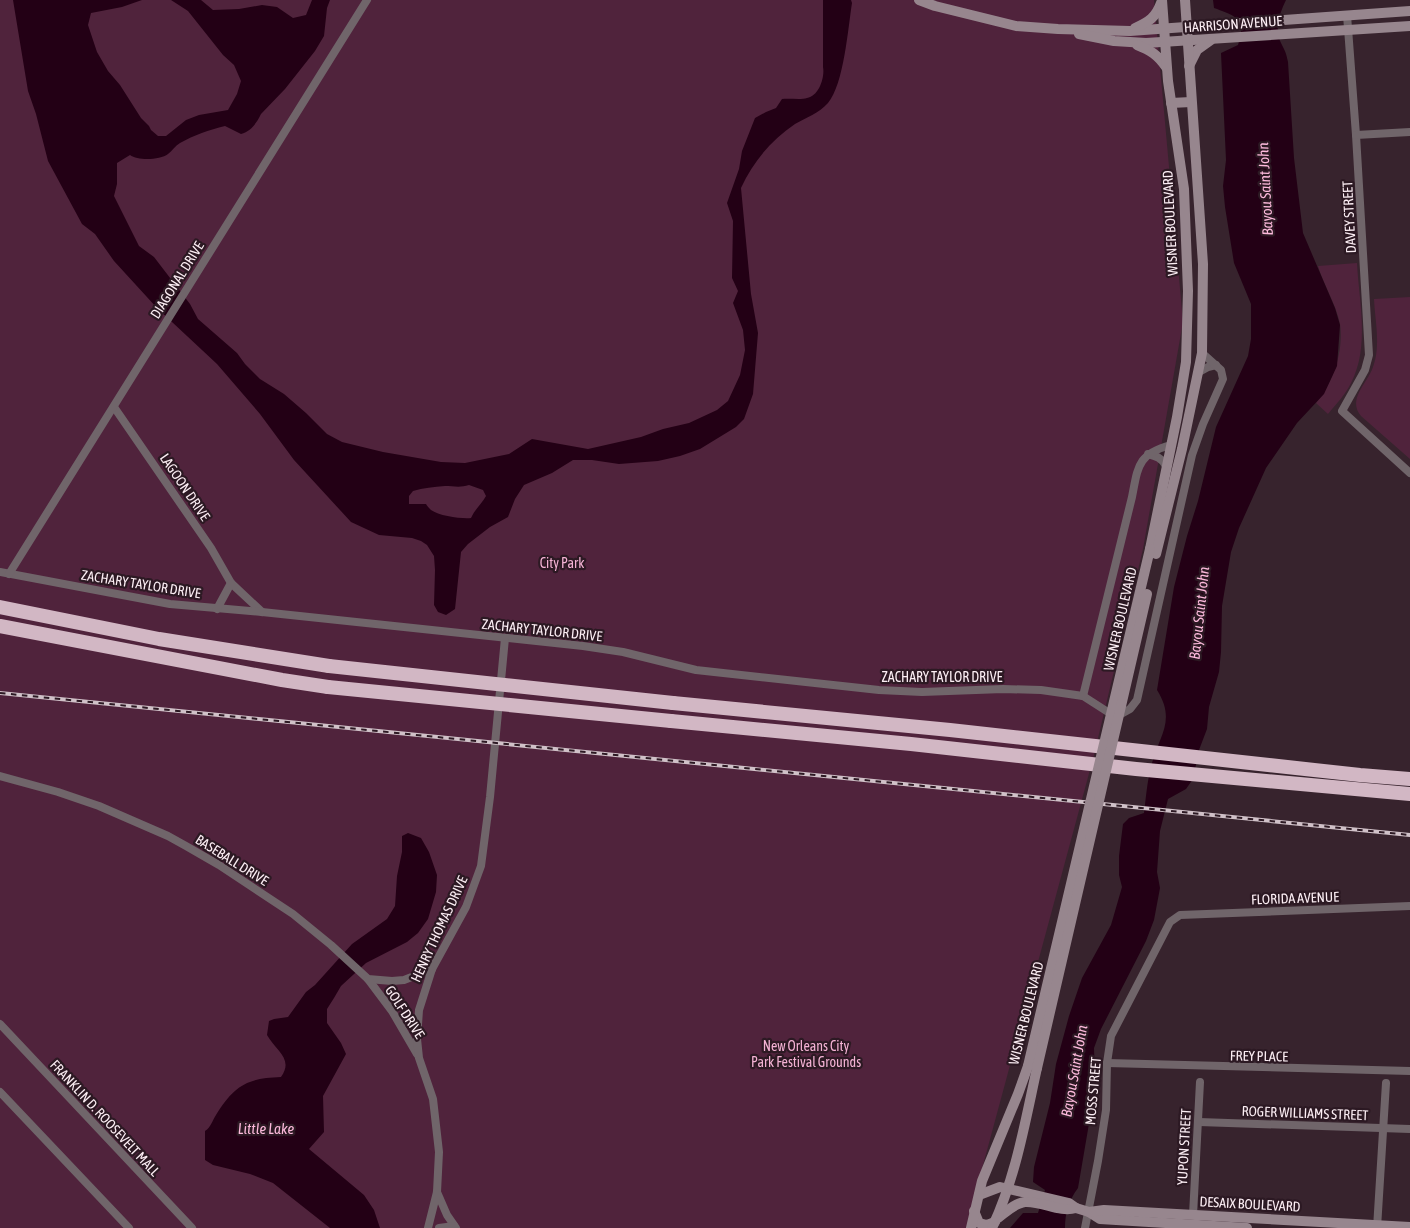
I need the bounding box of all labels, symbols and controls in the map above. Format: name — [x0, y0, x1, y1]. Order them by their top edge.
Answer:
street label: HARRISON AVENUE — [1183, 13, 1283, 35]
water label: Bayou Saint John — [1254, 142, 1276, 236]
street label: WISNER BOULEVARD — [1159, 170, 1181, 276]
street label: DAVEY STREET — [1339, 180, 1359, 254]
street label: DIAGONAL DRIVE — [147, 239, 207, 321]
street label: LAGOON DRIVE — [157, 450, 213, 524]
park label: City Park — [540, 555, 584, 571]
street label: WISNER BOULEVARD — [1100, 566, 1140, 672]
water label: Bayou Saint John — [1186, 566, 1212, 660]
street label: ZACHARY TAYLOR DRIVE — [80, 567, 202, 601]
street label: ZACHARY TAYLOR DRIVE — [481, 616, 603, 644]
street label: ZACHARY TAYLOR DRIVE — [882, 669, 1002, 685]
street label: BASEBALL DRIVE — [193, 831, 271, 889]
street label: HENRY THOMAS DRIVE — [407, 873, 471, 985]
street label: FLORIDA AVENUE — [1251, 888, 1339, 908]
street label: WISNER BOULEVARD — [1005, 960, 1047, 1066]
street label: GOLF DRIVE — [382, 983, 428, 1041]
water label: Bayou Saint John — [1058, 1024, 1090, 1118]
park label: New Orleans City Park Festival Grounds — [751, 1038, 861, 1070]
street label: FREY PLACE — [1230, 1047, 1288, 1065]
street label: MOSS STREET — [1082, 1056, 1104, 1126]
street label: FRANKLIN D. ROOSEVELT MALL — [47, 1057, 163, 1180]
street label: ROGER WILLIAMS STREET — [1241, 1103, 1369, 1123]
street label: YUPON STREET — [1174, 1108, 1194, 1186]
water label: Little Lake — [238, 1120, 294, 1137]
street label: DESAIX BOULEVARD — [1199, 1193, 1301, 1215]

